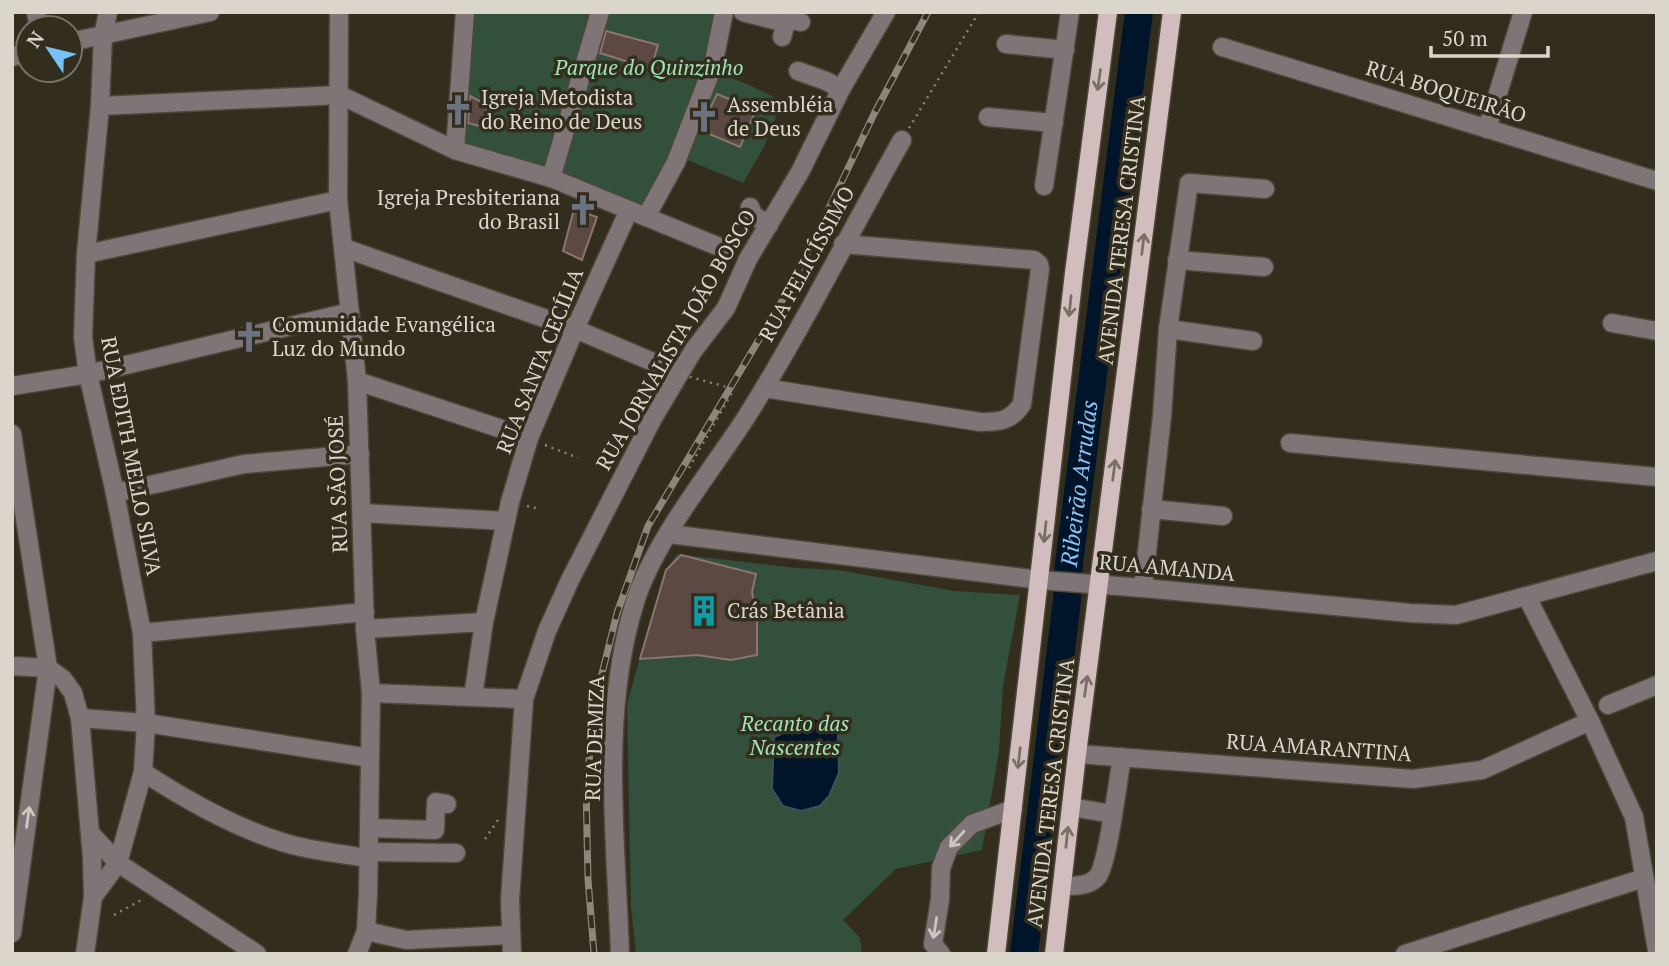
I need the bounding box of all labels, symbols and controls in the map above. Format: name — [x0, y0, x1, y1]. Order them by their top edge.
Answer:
north arrow — [14, 14, 84, 84]
scale bar — [1431, 14, 1548, 58]
text: 50 m — [1442, 24, 1488, 52]
text: N — [20, 25, 49, 52]
park label: Parque do Quinzinho — [554, 53, 743, 81]
street label: RUA BOQUEIRÃO — [1363, 53, 1530, 129]
one-way arrow — [1092, 68, 1105, 91]
place label: Igreja Metodista do Reino de Deus — [481, 83, 642, 135]
place label: Assembléia de Deus — [727, 90, 834, 142]
church icon: Igreja Metodista do Reino de Deus — [441, 93, 475, 127]
street label: AVENIDA TERESA CRISTINA — [1091, 93, 1152, 366]
church icon: Assembléia de Deus — [687, 100, 721, 134]
street label: RUA FELICÍSSIMO — [752, 181, 860, 346]
place label: Igreja Presbiteriana do Brasil — [377, 183, 560, 235]
church icon: Igreja Presbiteriana do Brasil — [566, 193, 600, 227]
street label: RUA JORNALISTA JOÃO BOSCO — [589, 204, 761, 475]
one-way arrow — [1136, 233, 1149, 256]
street label: RUA SANTA CECÍLIA — [489, 263, 589, 458]
one-way arrow — [1064, 294, 1077, 316]
place label: Comunidade Evangélica Luz do Mundo — [272, 310, 496, 362]
church icon: Comunidade Evangélica Luz do Mundo — [232, 320, 266, 354]
street label: RUA EDITH MELLO SILVA — [95, 334, 169, 578]
water label: Ribeirão Arrudas — [1053, 398, 1105, 569]
street label: RUA SÃO JOSÉ — [321, 415, 353, 553]
one-way arrow — [1108, 459, 1121, 482]
one-way arrow — [1039, 520, 1052, 542]
street label: RUA AMANDA — [1098, 547, 1237, 587]
building icon: Crás Betânia — [687, 594, 721, 628]
place label: Crás Betânia — [727, 596, 845, 624]
street label: AVENIDA TERESA CRISTINA — [1020, 656, 1081, 929]
street label: RUA DEMIZA — [578, 674, 610, 801]
one-way arrow — [1080, 676, 1093, 698]
park label: Recanto das Nascentes — [740, 709, 849, 761]
street label: RUA AMARANTINA — [1225, 727, 1414, 768]
one-way arrow — [1013, 746, 1026, 768]
one-way arrow — [21, 806, 34, 829]
one-way arrow — [1061, 826, 1074, 849]
one-way arrow — [949, 830, 965, 848]
one-way arrow — [928, 916, 941, 939]

